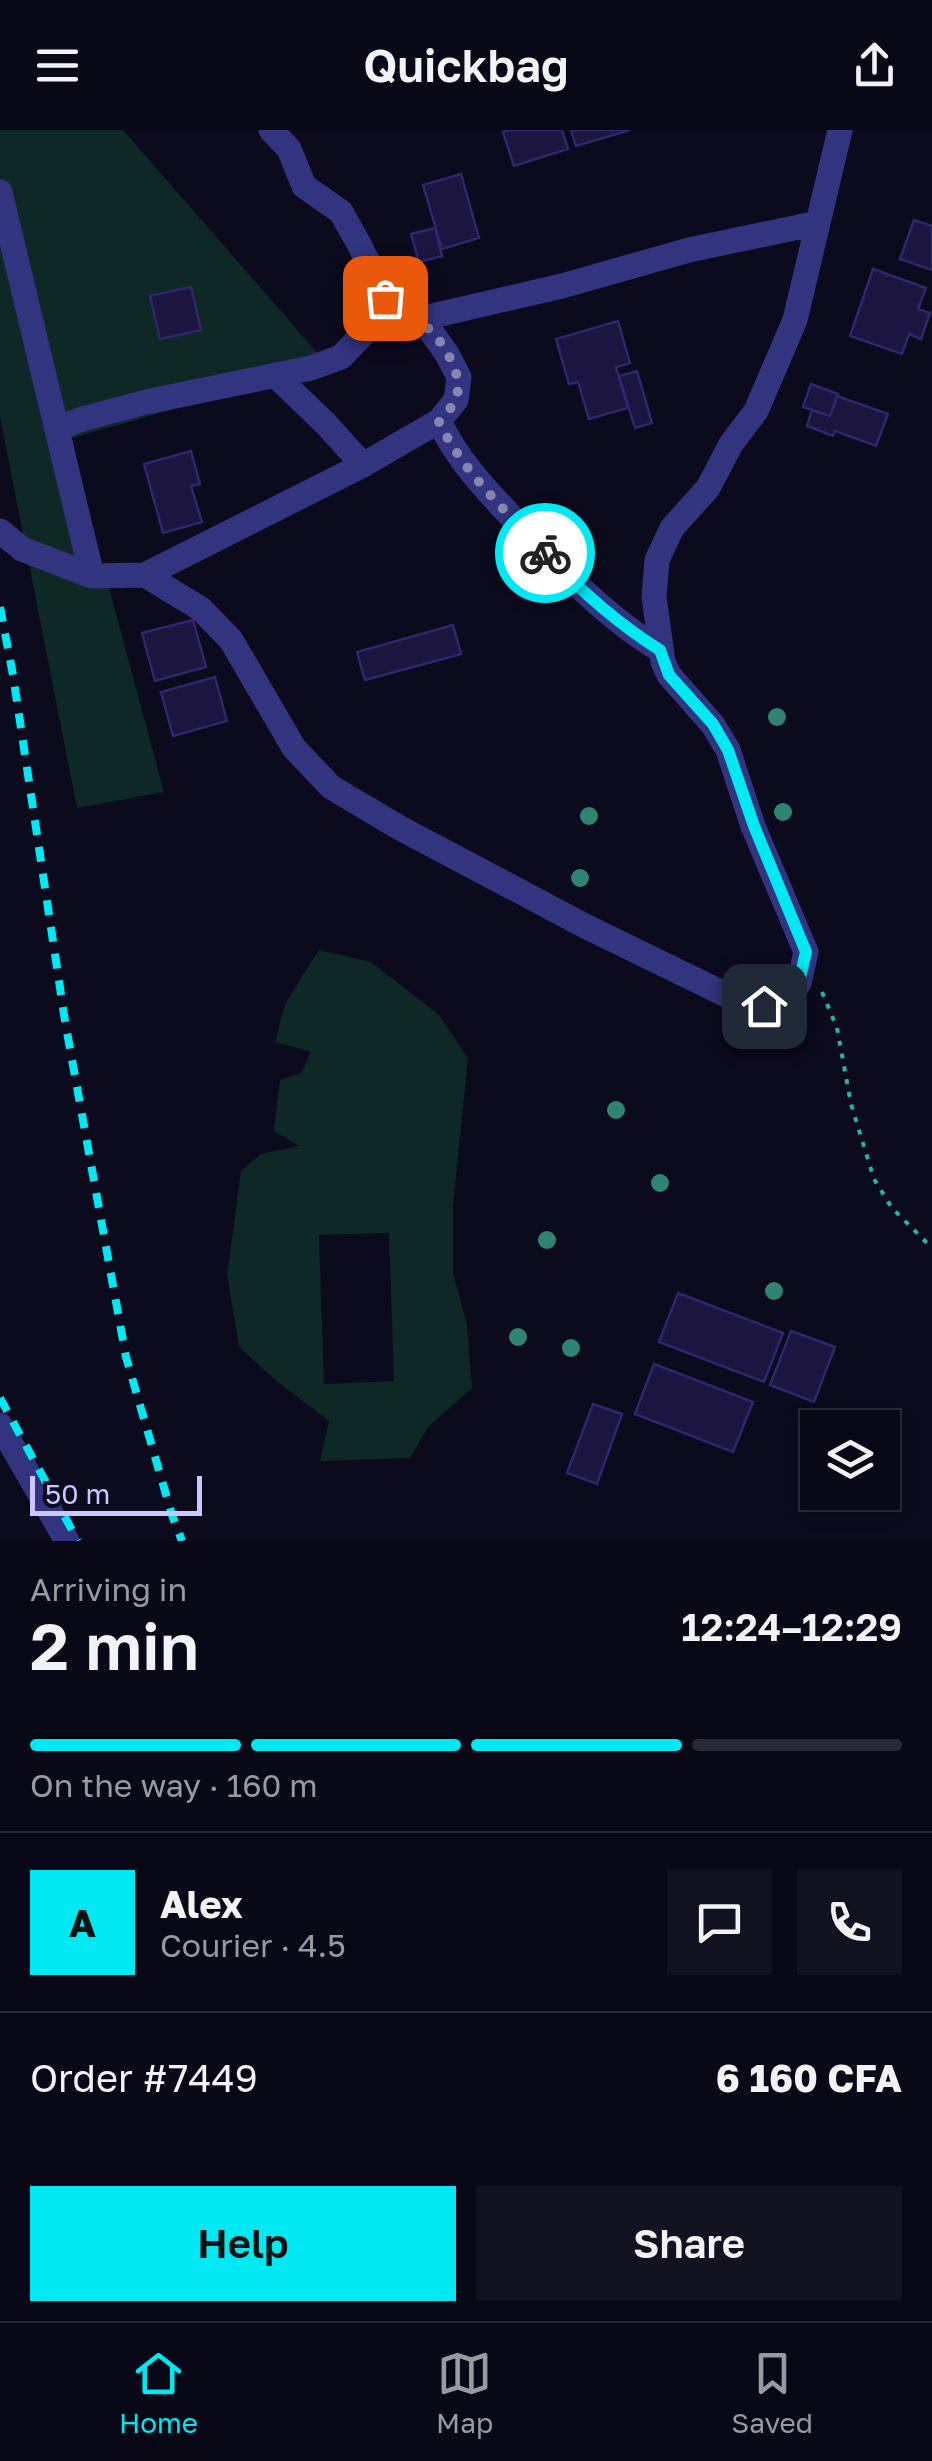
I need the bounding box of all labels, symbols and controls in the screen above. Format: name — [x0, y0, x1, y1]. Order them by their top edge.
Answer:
icon: menu — [30, 38, 85, 93]
text: Quickbag — [363, 38, 569, 92]
icon: share — [847, 38, 902, 93]
pin — [343, 256, 428, 341]
icon: bag — [358, 271, 413, 326]
courier — [495, 503, 595, 603]
icon: bike — [518, 526, 573, 581]
pin — [722, 964, 807, 1049]
icon: home — [737, 979, 792, 1034]
map controls — [800, 1410, 900, 1510]
button: layers — [800, 1410, 900, 1510]
scale bar — [30, 1471, 202, 1516]
text: 50 m — [45, 1477, 110, 1510]
text: Arriving in — [30, 1570, 187, 1608]
text: 12:24–12:29 — [681, 1604, 902, 1649]
text: 2 min — [30, 1606, 199, 1684]
text: On the way · 160 m — [30, 1766, 318, 1804]
button: chat — [667, 1870, 772, 1975]
button: phone — [797, 1870, 902, 1975]
text: Alex — [160, 1881, 243, 1926]
text: A — [69, 1900, 96, 1945]
text: Courier · 4.5 — [160, 1926, 346, 1964]
text: Order #7449 — [30, 2055, 258, 2100]
text: 6 160 CFA — [716, 2055, 902, 2100]
button: Help — [30, 2186, 456, 2301]
button: Share — [476, 2186, 902, 2301]
tab: Home — [119, 2346, 198, 2439]
tab: Map — [436, 2346, 493, 2439]
tab: Saved — [731, 2346, 813, 2439]

